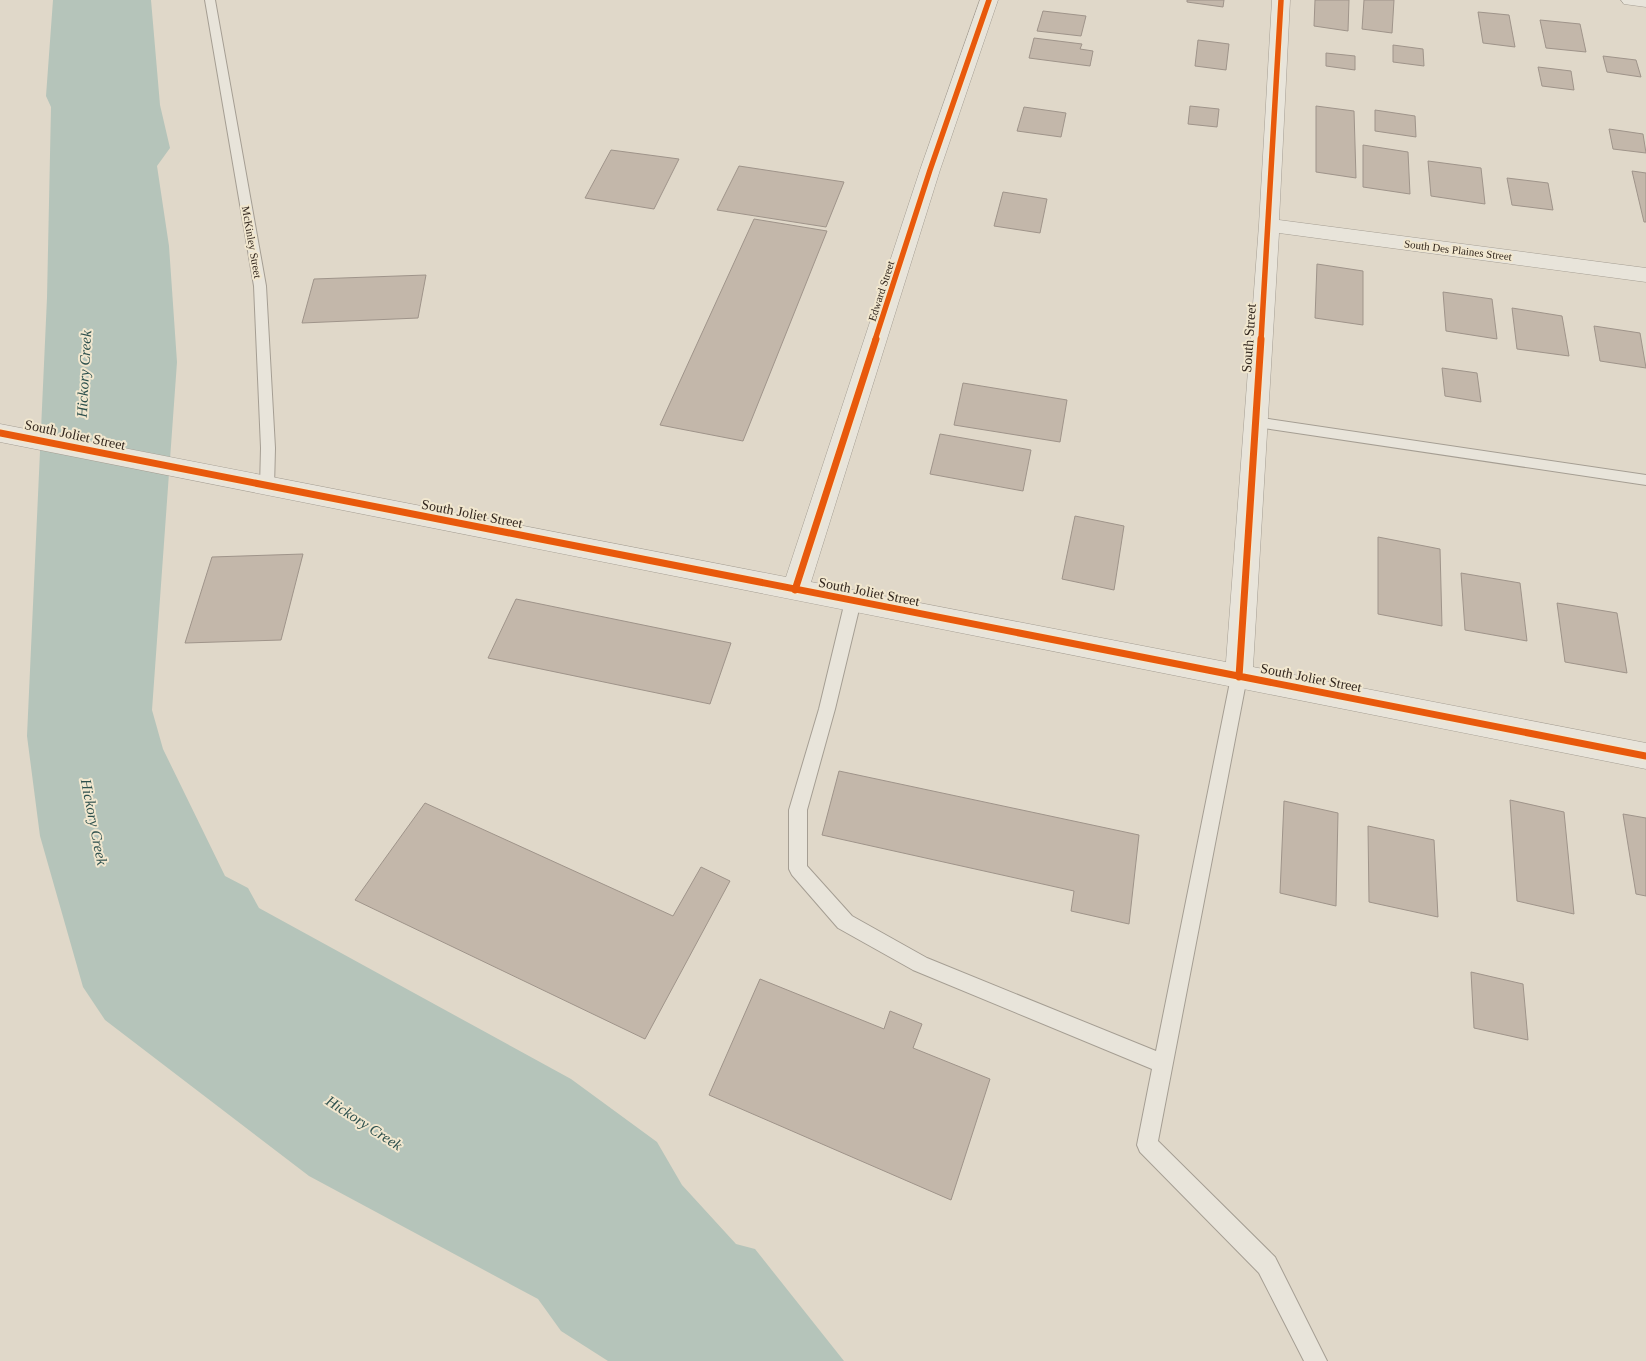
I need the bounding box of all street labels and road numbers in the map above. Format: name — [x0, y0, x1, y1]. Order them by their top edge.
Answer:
street label: McKinley Street — [240, 205, 264, 279]
street label: South Des Plaines Street — [1403, 237, 1513, 263]
street label: Edward Street — [866, 259, 896, 323]
street label: South Street — [1239, 303, 1259, 373]
street label: South Joliet Street — [23, 417, 127, 453]
street label: South Joliet Street — [420, 497, 524, 531]
street label: South Joliet Street — [817, 575, 921, 609]
street label: South Joliet Street — [1259, 661, 1363, 695]

